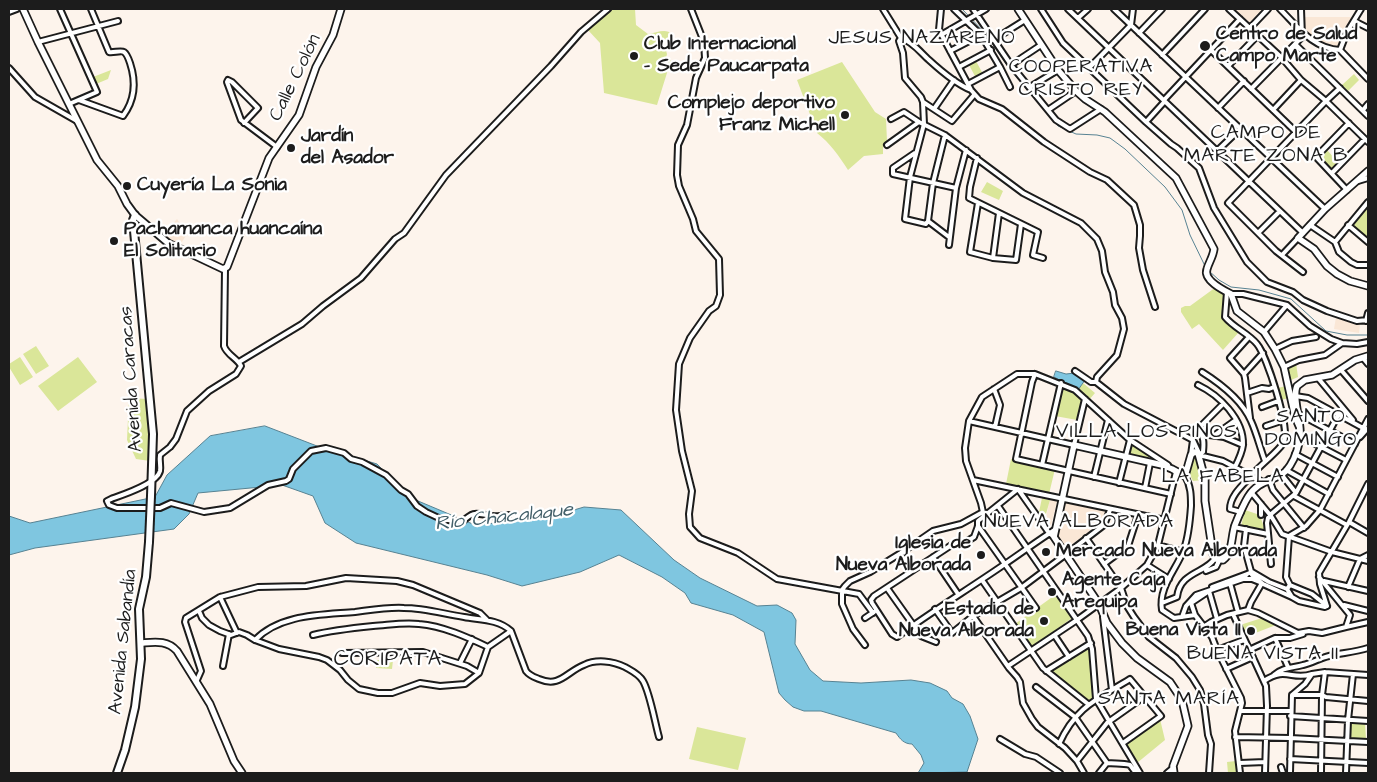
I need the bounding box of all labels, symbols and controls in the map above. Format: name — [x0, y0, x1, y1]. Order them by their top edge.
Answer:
place label: Centro de Salud Campo Marte — [1216, 24, 1358, 68]
district label: JESUS NAZARENO — [827, 27, 1017, 51]
street label: Calle Colón — [265, 31, 327, 125]
place label: Club Internacional - Sede Paucarpata — [644, 34, 809, 78]
marker: Centro de Salud Campo Marte — [1198, 39, 1212, 53]
marker: Club Internacional - Sede Paucarpata — [628, 50, 640, 62]
district label: COOPERATIVA CRISTO REY — [1007, 56, 1155, 103]
place label: Complejo deportivo Franz Michell — [668, 93, 835, 137]
marker: Complejo deportivo Franz Michell — [839, 109, 851, 121]
district label: CAMPO DE MARTE ZONA B — [1182, 122, 1350, 169]
place label: Jardín del Asador — [301, 126, 394, 170]
marker: Jardín del Asador — [285, 142, 297, 154]
place label: Cuyería La Sonia — [137, 175, 287, 197]
marker: Cuyería La Sonia — [121, 180, 133, 192]
place label: Pachamanca huancaína El Solitario — [124, 219, 322, 263]
marker: Pachamanca huancaína El Solitario — [108, 235, 120, 247]
street label: Avenida Caracas — [116, 305, 148, 453]
district label: SANTO DOMINGO — [1264, 406, 1358, 453]
district label: VILLA LOS PINOS — [1054, 421, 1240, 445]
district label: LA FABELA — [1160, 466, 1286, 490]
water label: Río Chacalaque — [434, 499, 574, 537]
district label: NUEVA ALBORADA — [982, 511, 1176, 535]
place label: Iglesia de Nueva Alborada — [836, 533, 971, 577]
place label: Mercado Nueva Alborada — [1056, 541, 1277, 563]
marker: Mercado Nueva Alborada — [1040, 546, 1052, 558]
marker: Iglesia de Nueva Alborada — [975, 549, 987, 561]
street label: Avenida Sabandía — [105, 568, 143, 716]
place label: Agente Caja Arequipa — [1062, 570, 1165, 614]
marker: Agente Caja Arequipa — [1046, 586, 1058, 598]
place label: Estadio de Nueva Alborada — [899, 599, 1034, 643]
marker: Estadio de Nueva Alborada — [1038, 615, 1050, 627]
place label: Buena Vista II — [1126, 620, 1241, 642]
marker: Buena Vista II — [1245, 625, 1257, 637]
district label: BUENA VISTA II — [1185, 643, 1341, 667]
district label: CORIPATA — [333, 648, 443, 674]
district label: SANTA MARÍA — [1097, 688, 1241, 712]

